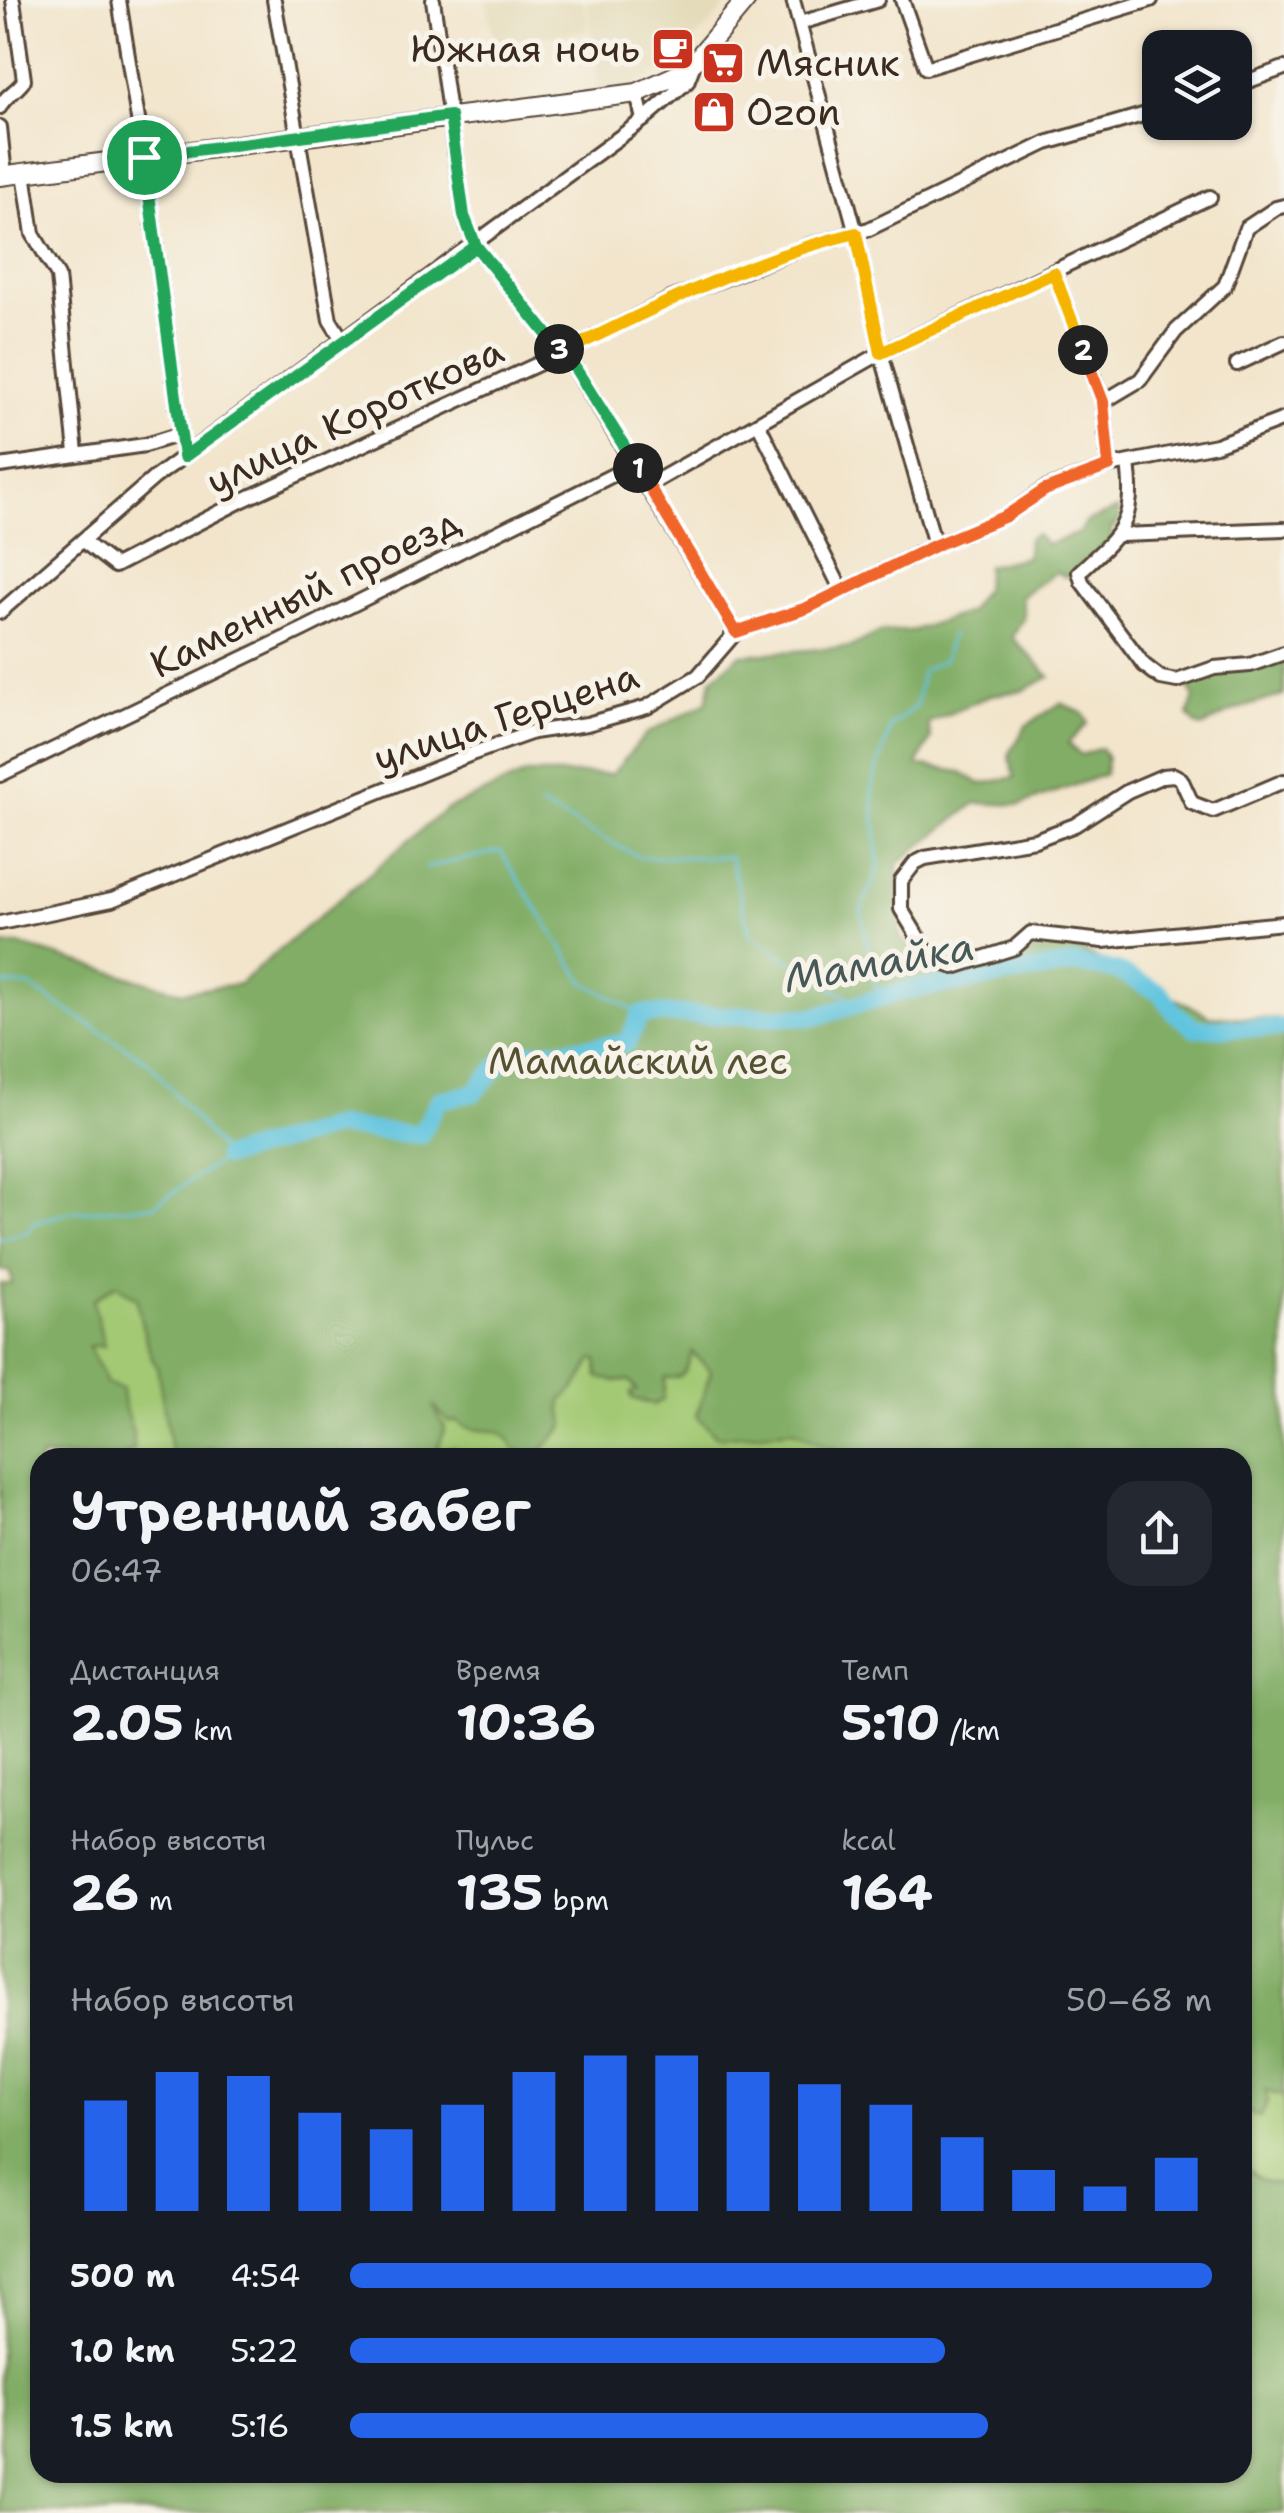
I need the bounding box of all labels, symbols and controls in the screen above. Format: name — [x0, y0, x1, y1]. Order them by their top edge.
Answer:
place label: Южная ночь — [410, 23, 640, 74]
cafe icon: Южная ночь — [650, 26, 696, 72]
map controls — [1142, 30, 1252, 140]
button: layers — [1142, 30, 1252, 140]
place label: Мясник — [756, 37, 900, 88]
supermarket icon: Мясник — [700, 40, 746, 86]
place label: Ozon — [746, 86, 840, 137]
shop icon: Ozon — [691, 89, 737, 135]
pin — [102, 115, 187, 200]
icon: arrive — [117, 130, 172, 185]
street label: улица Короткова — [198, 324, 512, 507]
pin: 3 — [534, 324, 584, 374]
pin: 2 — [1058, 325, 1108, 375]
text: 3 — [549, 330, 569, 368]
text: 2 — [1073, 331, 1093, 369]
pin: 1 — [613, 443, 663, 493]
text: 1 — [632, 449, 644, 487]
street label: Каменный проезд — [142, 495, 468, 690]
street label: улица Герцена — [367, 650, 645, 783]
water label: Мамайка — [780, 919, 978, 1005]
park label: Мамайский лес — [488, 1035, 788, 1086]
text: Утренний забег — [70, 1474, 531, 1548]
button: share — [1107, 1481, 1212, 1586]
text: 06:47 — [70, 1549, 163, 1592]
text: Дистанция — [70, 1651, 220, 1689]
text: Время — [456, 1651, 541, 1689]
text: Темп — [841, 1651, 909, 1689]
text: 2.05 — [70, 1689, 184, 1756]
text: 10:36 — [456, 1689, 596, 1756]
text: 5:10 — [841, 1689, 940, 1756]
text: km — [184, 1711, 233, 1749]
text: /km — [940, 1711, 1000, 1749]
text: Набор высоты — [70, 1821, 266, 1859]
text: Пульс — [456, 1821, 534, 1859]
text: kcal — [841, 1821, 896, 1859]
text: 26 — [70, 1859, 139, 1926]
text: 135 — [456, 1859, 543, 1926]
text: 164 — [841, 1859, 933, 1926]
text: m — [139, 1881, 173, 1919]
text: bpm — [543, 1881, 609, 1919]
text: Набор высоты — [70, 1978, 295, 2021]
text: 50–68 m — [1066, 1978, 1212, 2021]
text: 500 m — [70, 2254, 175, 2297]
text: 4:54 — [230, 2254, 300, 2297]
text: 1.0 km — [70, 2329, 175, 2372]
text: 5:22 — [230, 2329, 299, 2372]
text: 1.5 km — [70, 2404, 173, 2447]
text: 5:16 — [230, 2404, 290, 2447]

